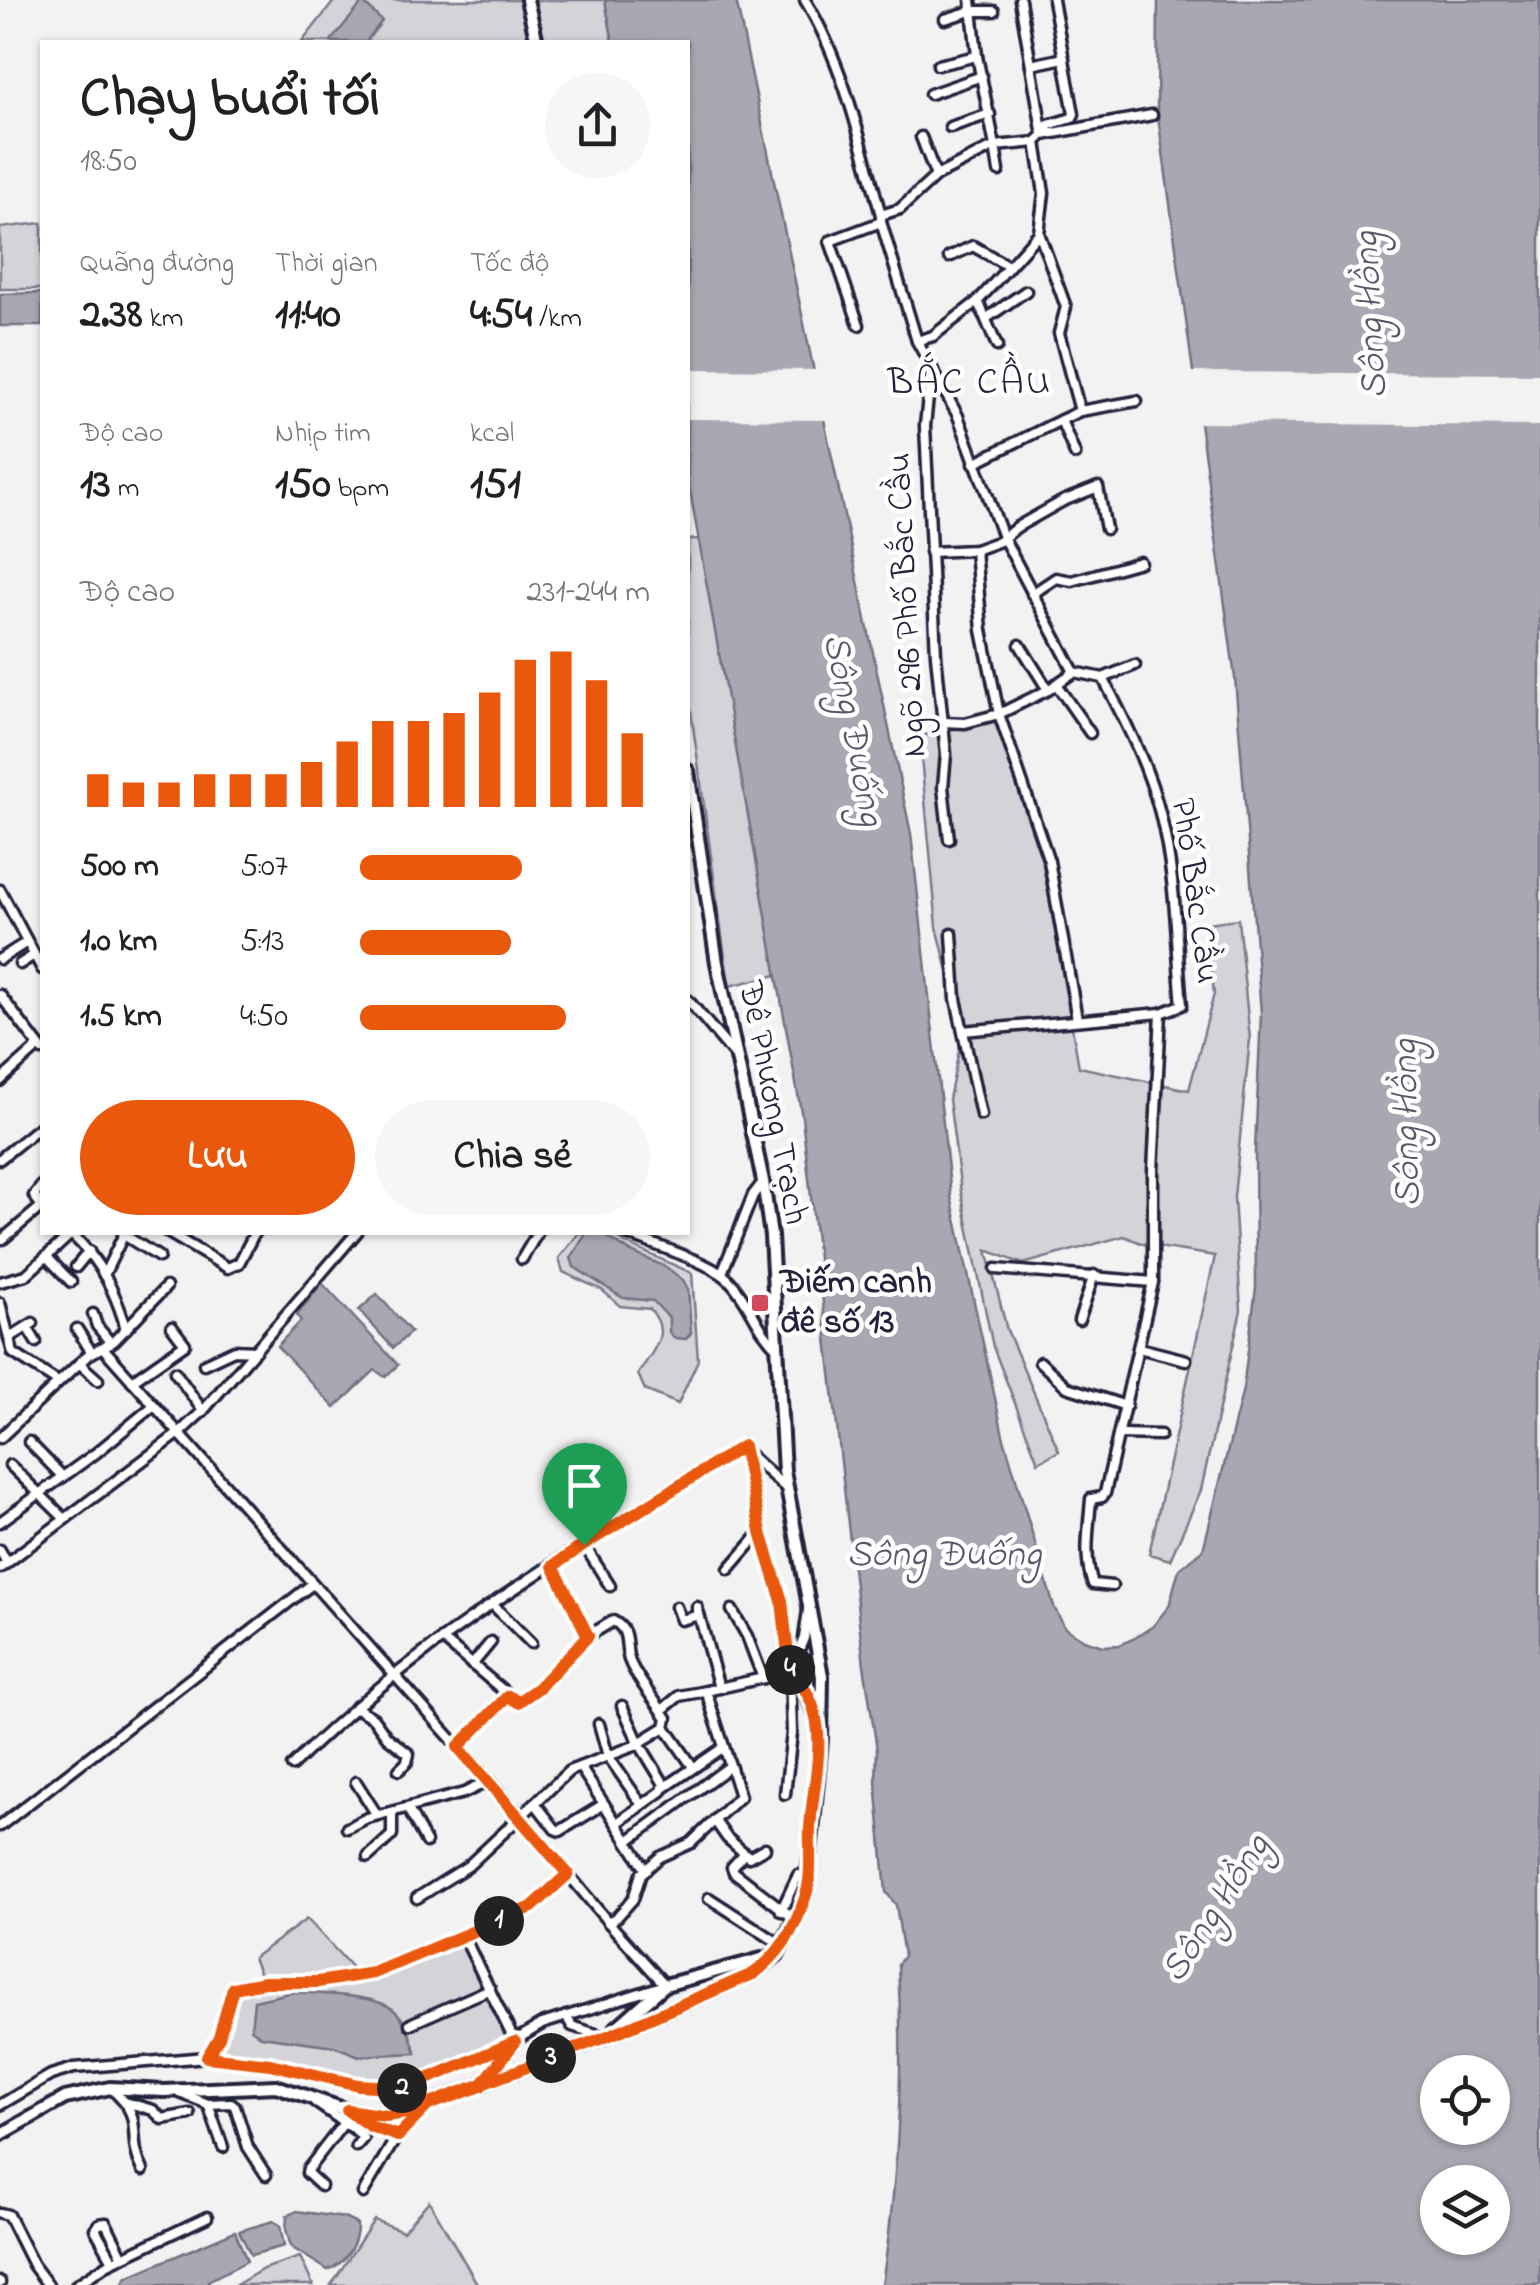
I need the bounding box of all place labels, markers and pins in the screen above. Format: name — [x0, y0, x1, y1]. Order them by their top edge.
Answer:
place label: Điếm canh đê số 13 — [778, 1258, 932, 1349]
marker: Điếm canh đê số 13 — [749, 1292, 771, 1314]
pin — [542, 1443, 627, 1546]
pin: 4 — [765, 1645, 815, 1695]
pin: 1 — [474, 1896, 524, 1946]
pin: 3 — [526, 2033, 576, 2083]
pin: 2 — [377, 2063, 427, 2113]

